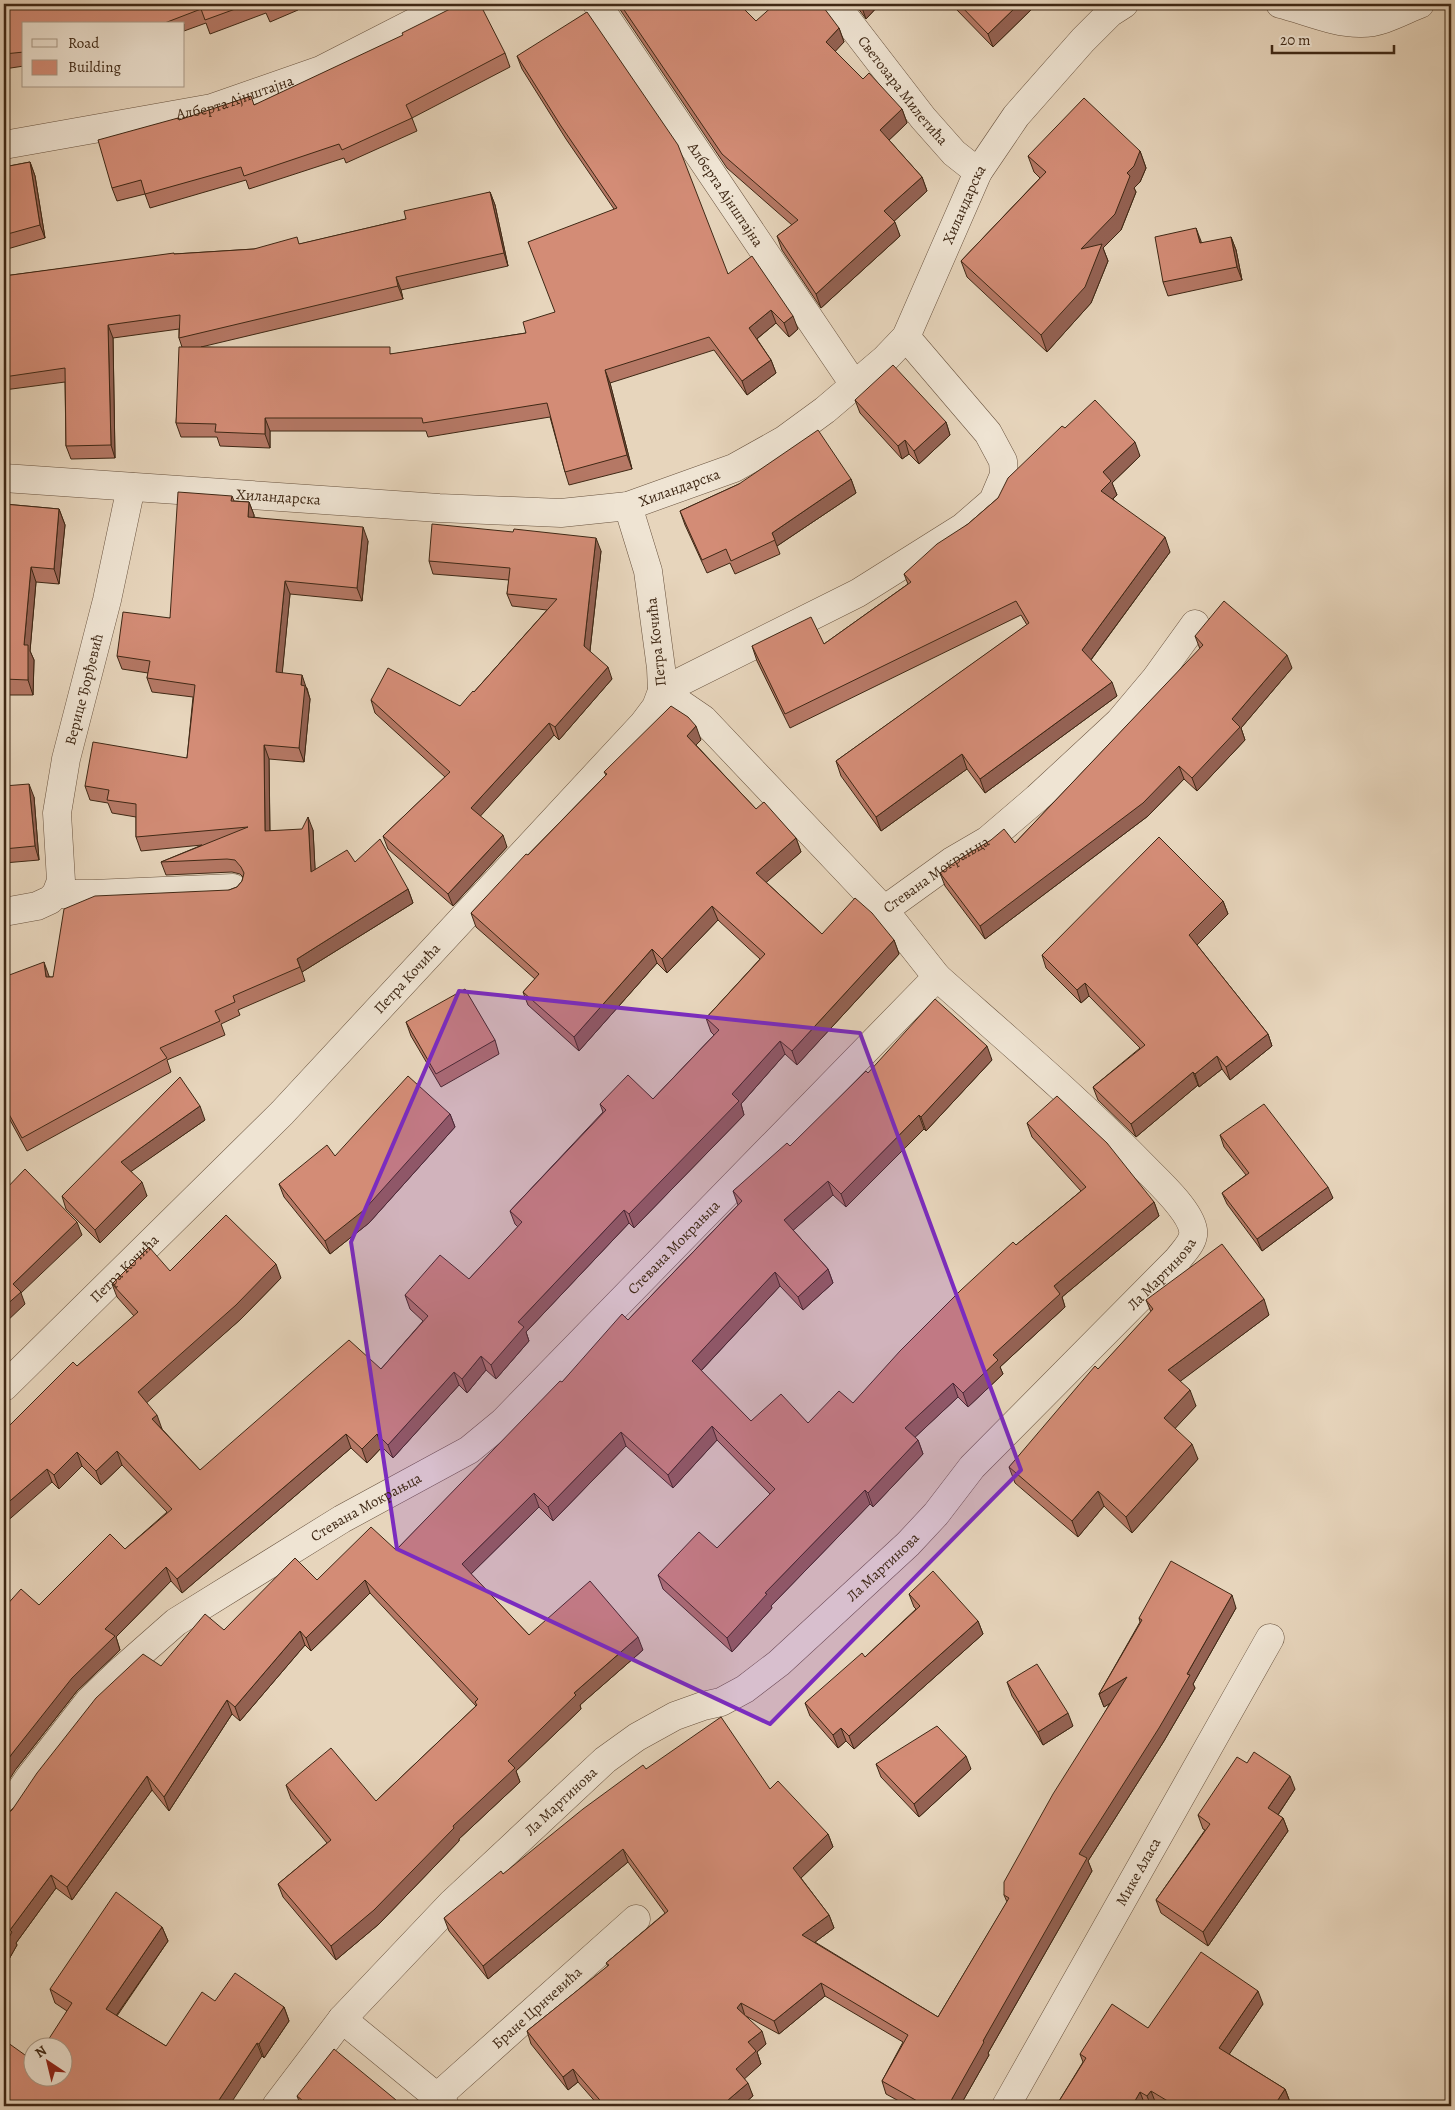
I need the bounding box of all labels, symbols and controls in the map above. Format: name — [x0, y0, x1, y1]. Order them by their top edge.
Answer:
legend — [22, 22, 185, 88]
scale bar — [1272, 22, 1395, 54]
text: 20 m — [1280, 30, 1311, 50]
street label: Светозара Милетића — [853, 32, 953, 150]
text: Road — [68, 33, 100, 53]
text: Building — [68, 57, 121, 77]
street label: Алберта Ајнштајна — [174, 70, 296, 124]
street label: Алберта Ајнштајна — [683, 138, 768, 251]
street label: Хиландарска — [938, 160, 990, 247]
street label: Хиландарска — [636, 464, 723, 511]
street label: Хиландарска — [235, 484, 321, 510]
street label: Петра Кочића — [641, 596, 671, 687]
street label: Верице Ђорђевић — [60, 632, 108, 747]
street label: Стевана Мокрањца — [879, 831, 993, 918]
street label: Петра Кочића — [369, 939, 445, 1018]
street label: Стевана Мокрањца — [623, 1196, 724, 1299]
street label: Петра Кочића — [86, 1230, 163, 1307]
street label: Ла Мартинова — [1123, 1234, 1201, 1315]
street label: Стевана Мокрањца — [307, 1468, 425, 1546]
street label: Ла Мартинова — [842, 1528, 924, 1606]
street label: Ла Мартинова — [520, 1762, 602, 1840]
street label: Мике Аласа — [1111, 1834, 1165, 1909]
street label: Бране Црнчевића — [488, 1962, 586, 2053]
north arrow — [22, 2038, 72, 2088]
text: N — [31, 2041, 50, 2062]

